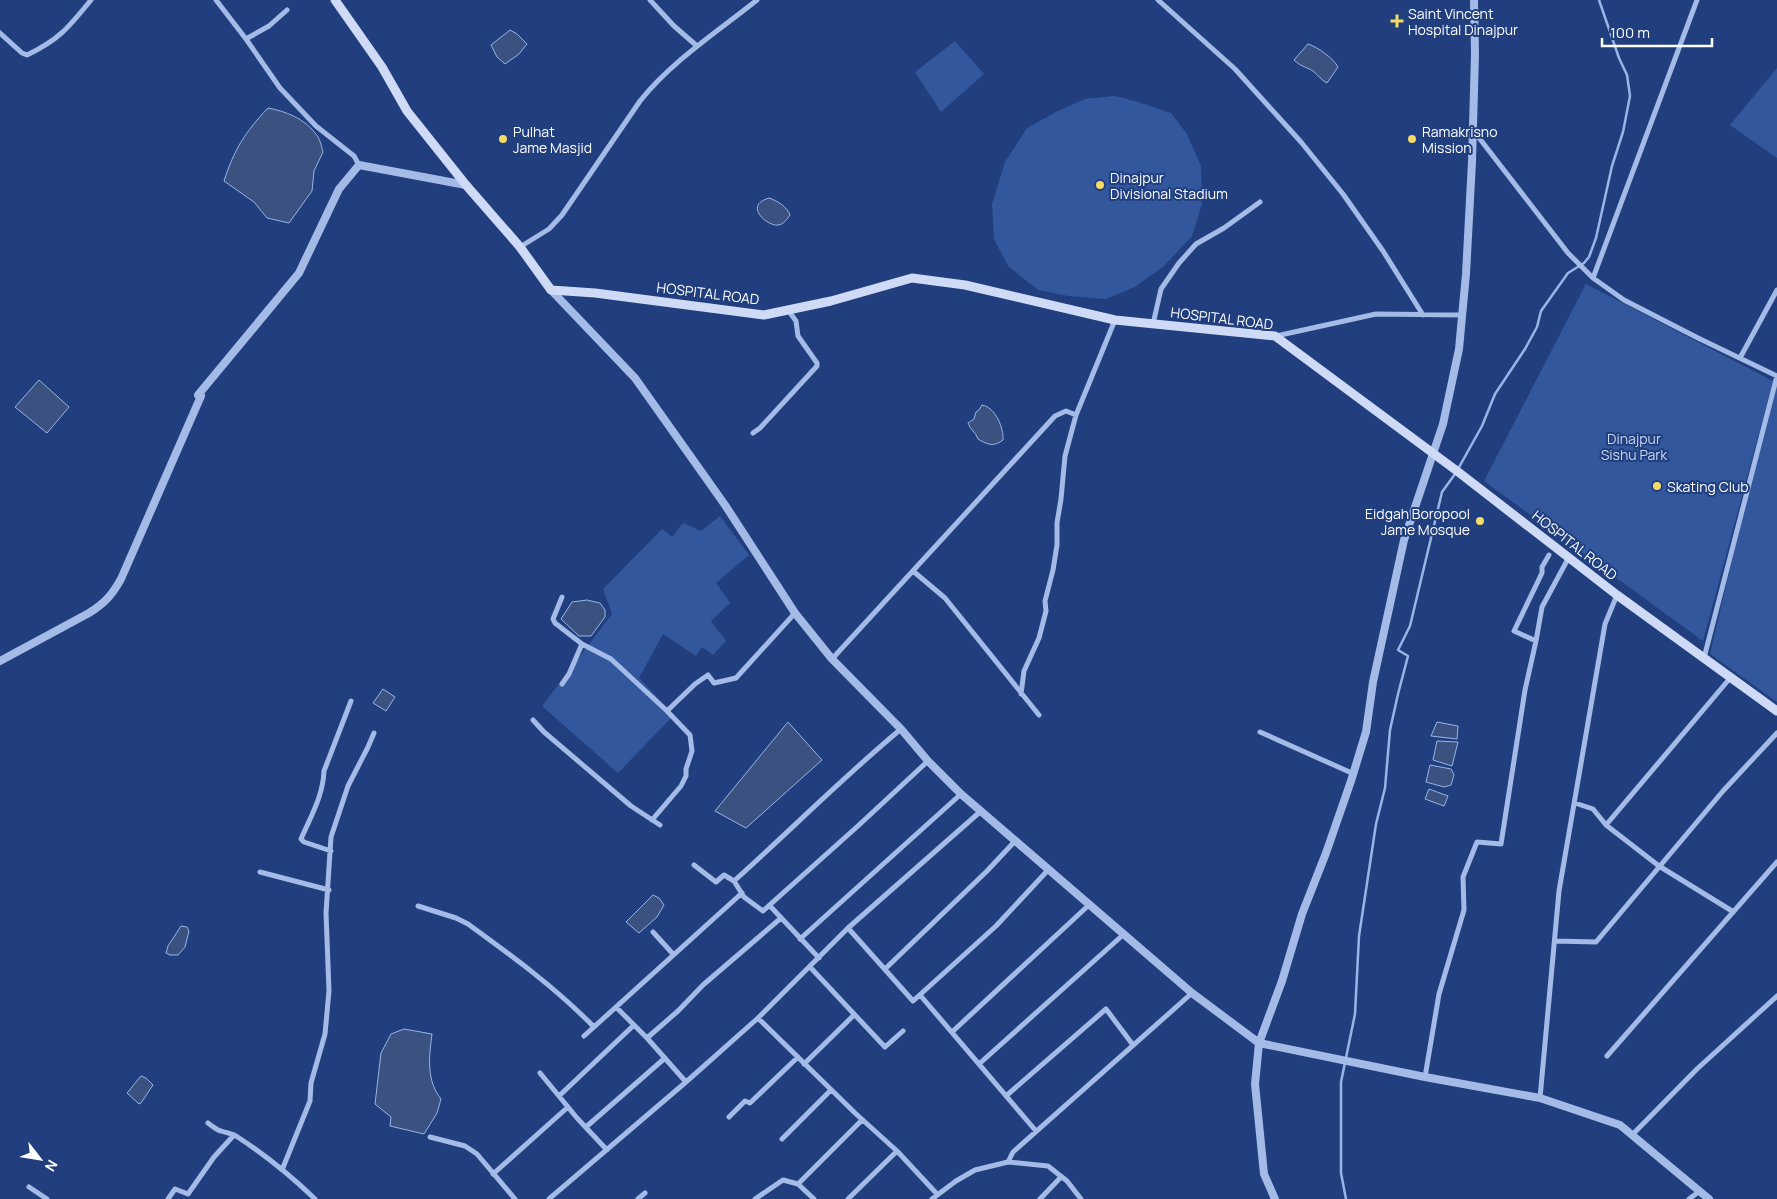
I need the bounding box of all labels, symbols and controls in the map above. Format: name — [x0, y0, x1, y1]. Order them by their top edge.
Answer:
place label: Saint Vincent Hospital Dinajpur — [1408, 4, 1518, 39]
marker: Saint Vincent Hospital Dinajpur — [1390, 14, 1404, 28]
scale bar — [1602, 15, 1712, 47]
text: 100 m — [1610, 22, 1650, 43]
place label: Pulhat Jame Masjid — [513, 122, 592, 157]
place label: Ramakrisno Mission — [1422, 122, 1497, 157]
marker: Pulhat Jame Masjid — [497, 133, 509, 145]
marker: Ramakrisno Mission — [1406, 133, 1418, 145]
place label: Dinajpur Divisional Stadium — [1110, 168, 1228, 203]
marker: Dinajpur Divisional Stadium — [1094, 179, 1106, 191]
street label: HOSPITAL ROAD — [656, 277, 760, 309]
street label: HOSPITAL ROAD — [1170, 302, 1274, 334]
park label: Dinajpur Sishu Park — [1601, 429, 1668, 464]
place label: Skating Club — [1667, 477, 1749, 496]
marker: Skating Club — [1651, 480, 1663, 492]
place label: Eidgah Boropool Jame Mosque — [1365, 504, 1470, 539]
street label: HOSPITAL ROAD — [1528, 506, 1622, 584]
marker: Eidgah Boropool Jame Mosque — [1474, 515, 1486, 527]
north arrow — [15, 1134, 65, 1184]
text: N — [41, 1157, 62, 1175]

